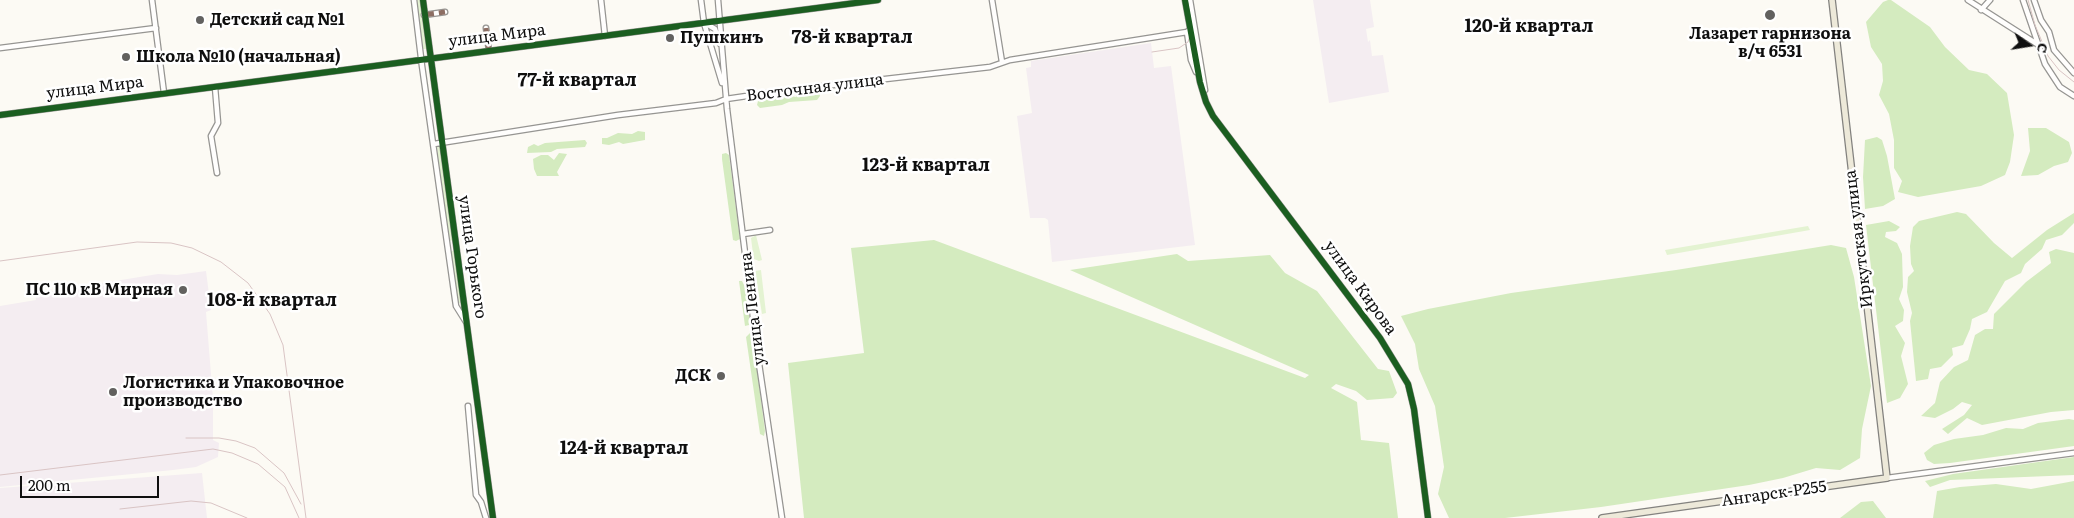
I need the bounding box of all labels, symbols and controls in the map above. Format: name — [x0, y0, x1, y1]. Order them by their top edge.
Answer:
marker: Лазарет гарнизона в/ч 6531 — [1763, 8, 1777, 22]
place label: Детский сад №1 — [210, 10, 345, 30]
marker: Детский сад №1 — [194, 14, 206, 26]
district label: 120-й квартал — [1465, 16, 1593, 38]
north arrow — [2004, 20, 2054, 70]
street label: улица Мира — [447, 21, 547, 51]
place label: Лазарет гарнизона в/ч 6531 — [1689, 24, 1851, 62]
district label: 78-й квартал — [791, 27, 913, 49]
place label: Пушкинъ — [680, 28, 763, 48]
marker: Пушкинъ — [664, 32, 676, 44]
text: С — [2033, 41, 2054, 55]
place label: Школа №10 (начальная) — [136, 47, 341, 67]
marker: Школа №10 (начальная) — [120, 51, 132, 63]
district label: 77-й квартал — [517, 70, 637, 92]
street label: Восточная улица — [745, 70, 885, 106]
street label: улица Мира — [45, 73, 145, 103]
district label: 123-й квартал — [862, 155, 990, 177]
street label: Иркутская улица — [1841, 169, 1877, 309]
street label: улица Горького — [454, 194, 490, 320]
street label: улица Кирова — [1319, 237, 1401, 339]
street label: улица Ленина — [737, 251, 769, 367]
place label: ПС 110 кВ Мирная — [25, 280, 173, 300]
marker: ПС 110 кВ Мирная — [177, 284, 189, 296]
district label: 108-й квартал — [207, 290, 337, 312]
place label: ДСК — [675, 366, 711, 386]
marker: ДСК — [715, 370, 727, 382]
place label: Логистика и Упаковочное производство — [123, 373, 344, 411]
marker: Логистика и Упаковочное производство — [107, 386, 119, 398]
district label: 124-й квартал — [560, 438, 688, 460]
scale bar — [22, 466, 161, 498]
text: 200 m — [28, 473, 71, 496]
street label: Ангарск-Р255 — [1720, 477, 1828, 511]

